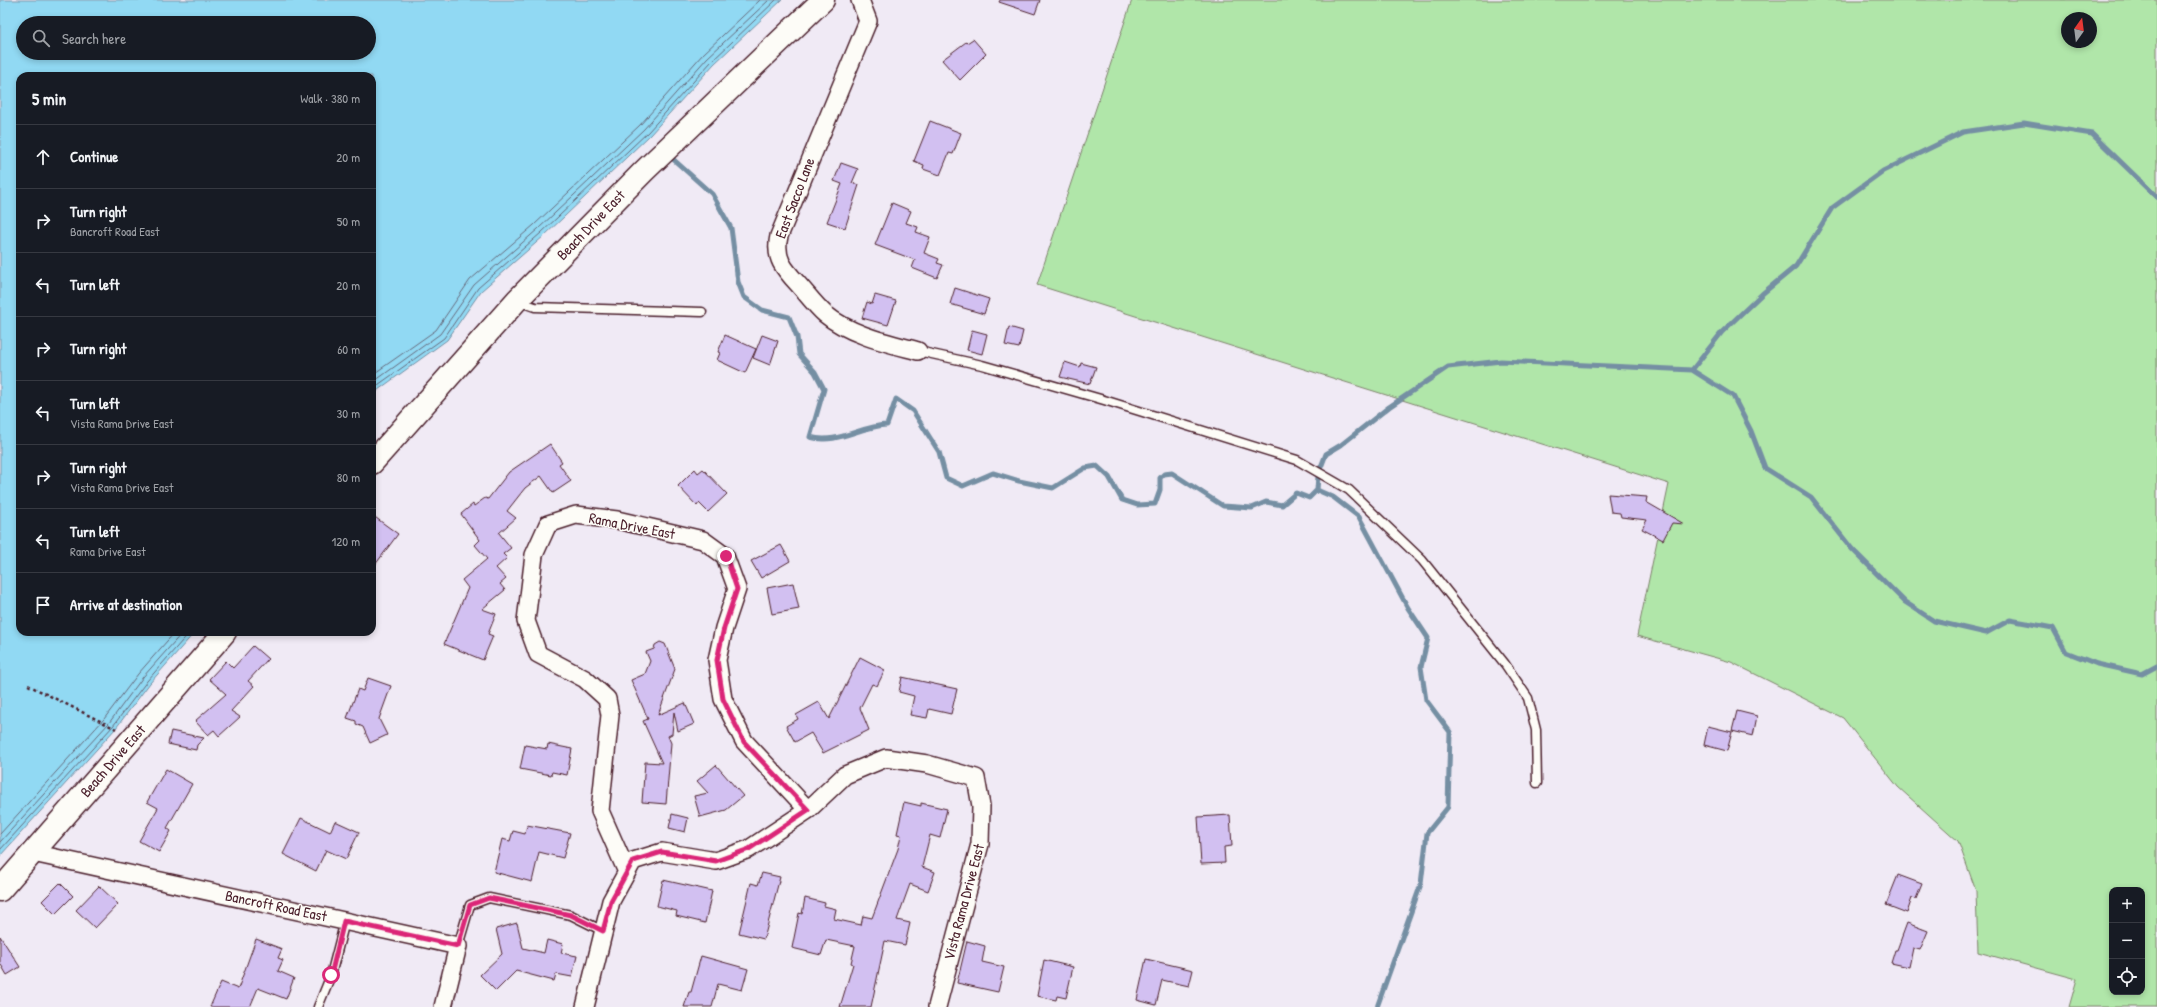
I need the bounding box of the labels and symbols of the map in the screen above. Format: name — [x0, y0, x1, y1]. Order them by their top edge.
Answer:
north arrow — [2061, 12, 2097, 48]
street label: East Sacco Lane — [769, 154, 820, 241]
street label: Beach Drive East — [552, 184, 630, 264]
street label: Rama Drive East — [587, 507, 678, 544]
route end — [717, 547, 735, 565]
street label: Beach Drive East — [75, 719, 151, 802]
street label: Vista Rama Drive East — [938, 841, 989, 962]
street label: Bancroft Road East — [223, 884, 330, 927]
route start — [322, 966, 340, 984]

